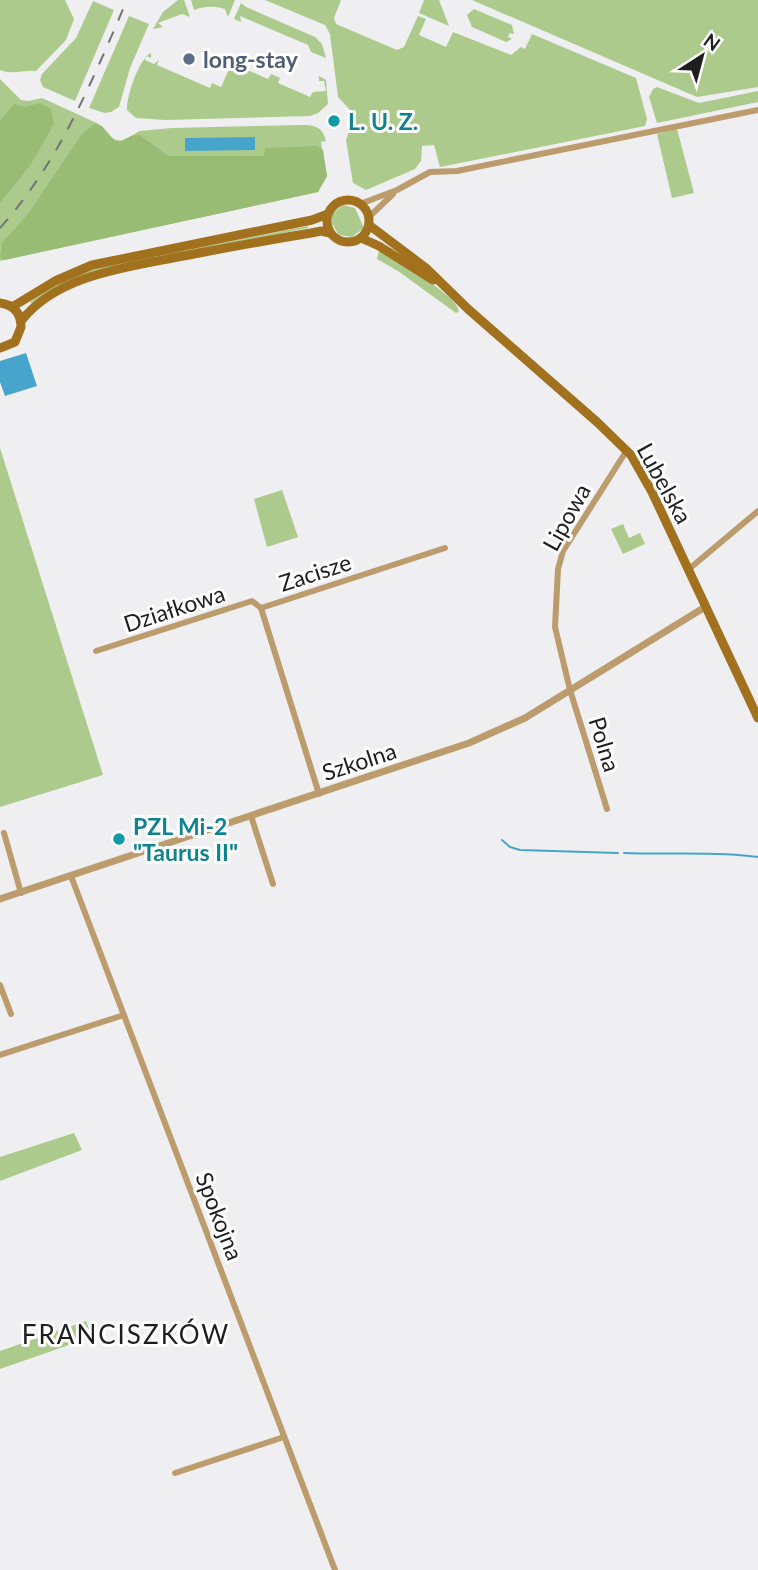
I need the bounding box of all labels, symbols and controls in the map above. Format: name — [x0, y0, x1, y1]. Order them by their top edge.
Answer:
north arrow — [667, 21, 737, 91]
text: N — [700, 28, 725, 55]
place label: long-stay — [203, 45, 299, 73]
marker: long-stay — [181, 51, 197, 67]
place label: L. U. Z. — [348, 107, 418, 135]
marker: L. U. Z. — [326, 113, 342, 129]
street label: Lubelska — [632, 438, 698, 528]
street label: Lipowa — [536, 479, 596, 555]
street label: Zacisze — [275, 547, 355, 597]
street label: Działkowa — [120, 578, 228, 638]
street label: Polna — [583, 713, 627, 775]
street label: Szkolna — [318, 736, 400, 786]
place label: PZL Mi-2 "Taurus II" — [133, 812, 238, 866]
marker: PZL Mi-2 "Taurus II" — [111, 831, 127, 847]
street label: Spokojna — [190, 1168, 250, 1264]
district label: FRANCISZKÓW — [22, 1318, 230, 1350]

